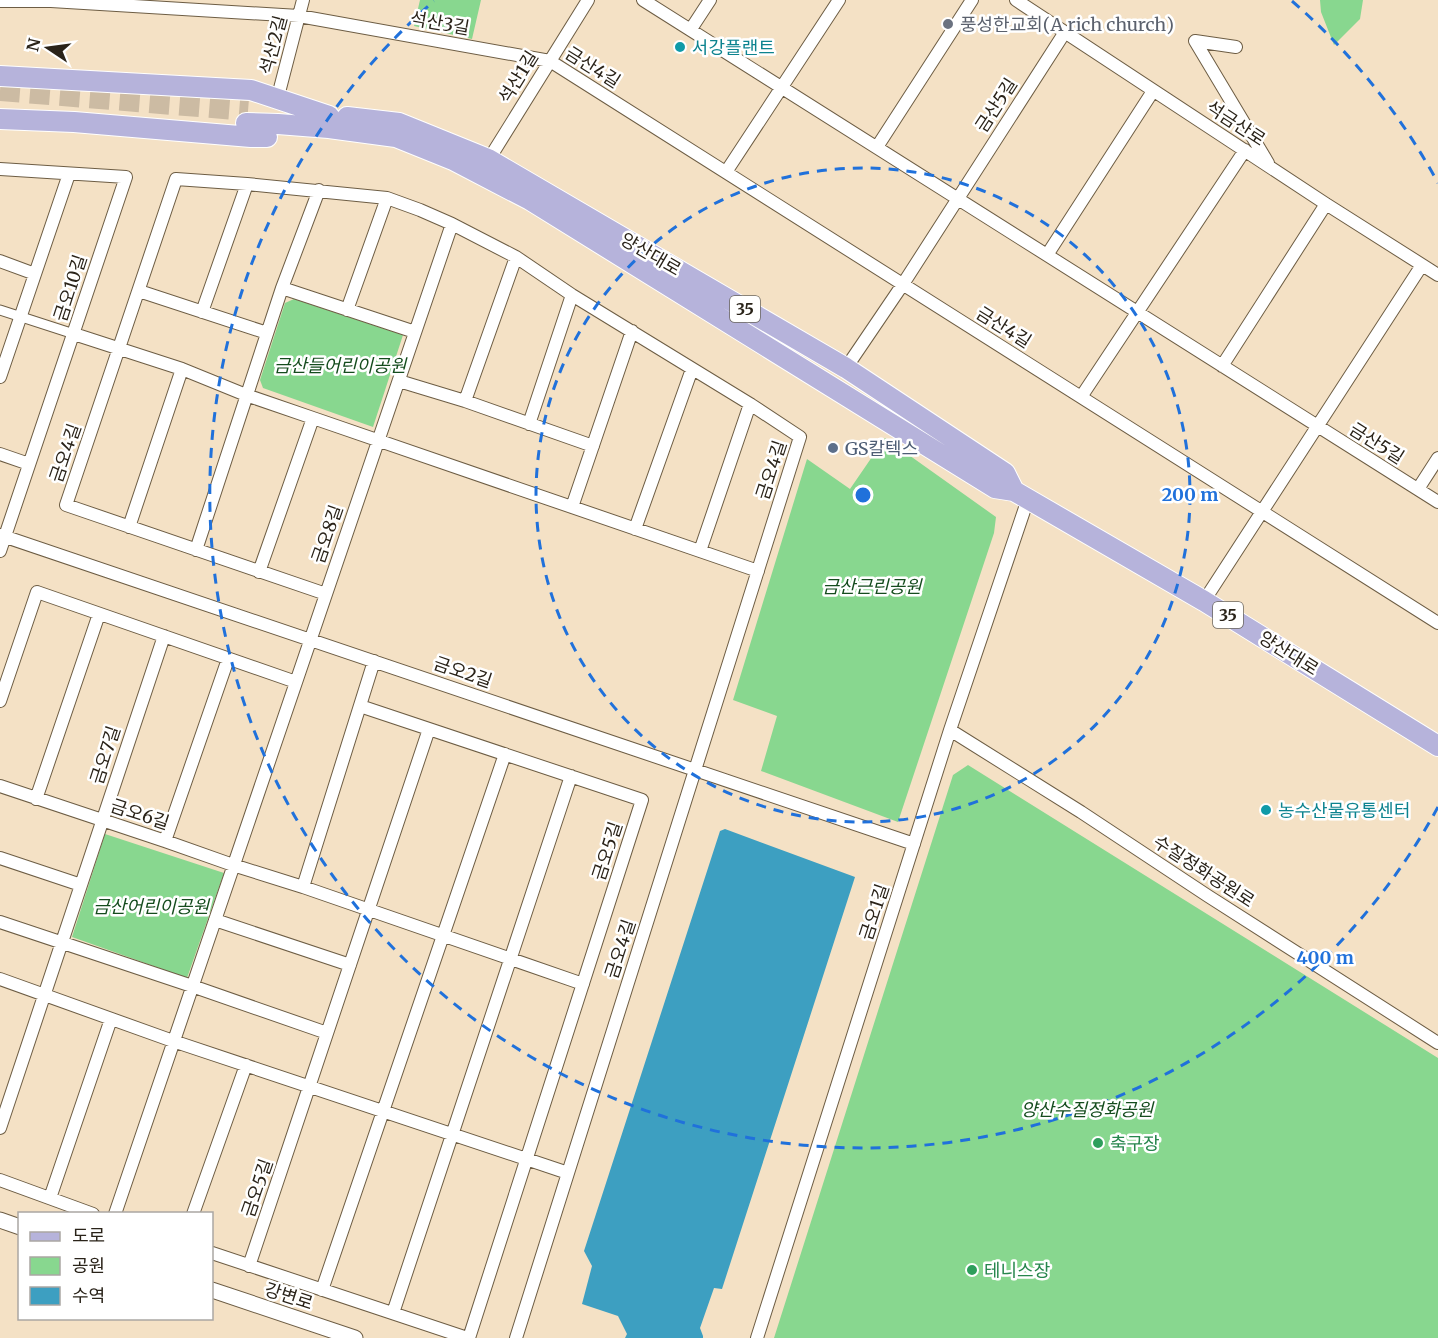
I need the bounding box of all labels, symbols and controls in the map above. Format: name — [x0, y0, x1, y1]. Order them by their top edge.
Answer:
street label: 석산3길 — [408, 6, 472, 40]
street label: 석산2길 — [254, 13, 292, 77]
place label: 풍성한교회(A rich church) — [960, 13, 1174, 36]
marker: 풍성한교회(A rich church) — [941, 17, 955, 31]
north arrow — [18, 18, 78, 78]
text: N — [22, 36, 45, 53]
place label: 서강플랜트 — [692, 36, 775, 59]
marker: 서강플랜트 — [673, 40, 687, 54]
street label: 금산4길 — [561, 41, 625, 93]
street label: 석산1길 — [493, 46, 543, 108]
street label: 금산5길 — [970, 73, 1022, 137]
street label: 석금산로 — [1202, 95, 1270, 151]
street label: 양산대로 — [617, 227, 685, 281]
street label: 금오10길 — [48, 252, 92, 324]
road number: 35 — [730, 296, 760, 322]
street label: 금산4길 — [972, 301, 1036, 353]
park label: 금산들어린이공원 — [274, 354, 408, 377]
street label: 금산5길 — [1345, 417, 1409, 469]
street label: 금오4길 — [44, 421, 86, 485]
place label: GS칼텍스 — [845, 437, 918, 460]
street label: 금오4길 — [751, 438, 791, 502]
marker: GS칼텍스 — [826, 441, 840, 455]
text: 200 m — [1162, 483, 1218, 506]
centre of rings — [853, 485, 873, 505]
street label: 금오8길 — [306, 502, 348, 566]
park label: 금산근린공원 — [822, 575, 923, 598]
road number: 35 — [1213, 602, 1243, 628]
street label: 양산대로 — [1255, 626, 1323, 680]
street label: 금오2길 — [431, 651, 495, 693]
street label: 금오7길 — [85, 723, 125, 787]
street label: 금오6길 — [108, 794, 172, 834]
place label: 농수산물유통센터 — [1278, 799, 1410, 822]
marker: 농수산물유통센터 — [1259, 803, 1273, 817]
street label: 금오5길 — [587, 819, 627, 883]
street label: 수질정화공원로 — [1149, 830, 1259, 912]
street label: 금오1길 — [854, 881, 894, 943]
park label: 금산어린이공원 — [93, 895, 210, 918]
street label: 금오4길 — [600, 917, 640, 981]
text: 400 m — [1296, 946, 1354, 969]
park label: 양산수질정화공원 — [1021, 1098, 1155, 1121]
place label: 축구장 — [1110, 1132, 1160, 1155]
marker: 축구장 — [1091, 1136, 1105, 1150]
street label: 금오5길 — [236, 1156, 278, 1220]
legend — [18, 1212, 213, 1320]
text: 도로 — [72, 1224, 105, 1247]
text: 공원 — [72, 1254, 105, 1277]
place label: 테니스장 — [984, 1259, 1050, 1282]
marker: 테니스장 — [965, 1263, 979, 1277]
street label: 강변로 — [262, 1277, 316, 1315]
text: 수역 — [72, 1284, 105, 1307]

